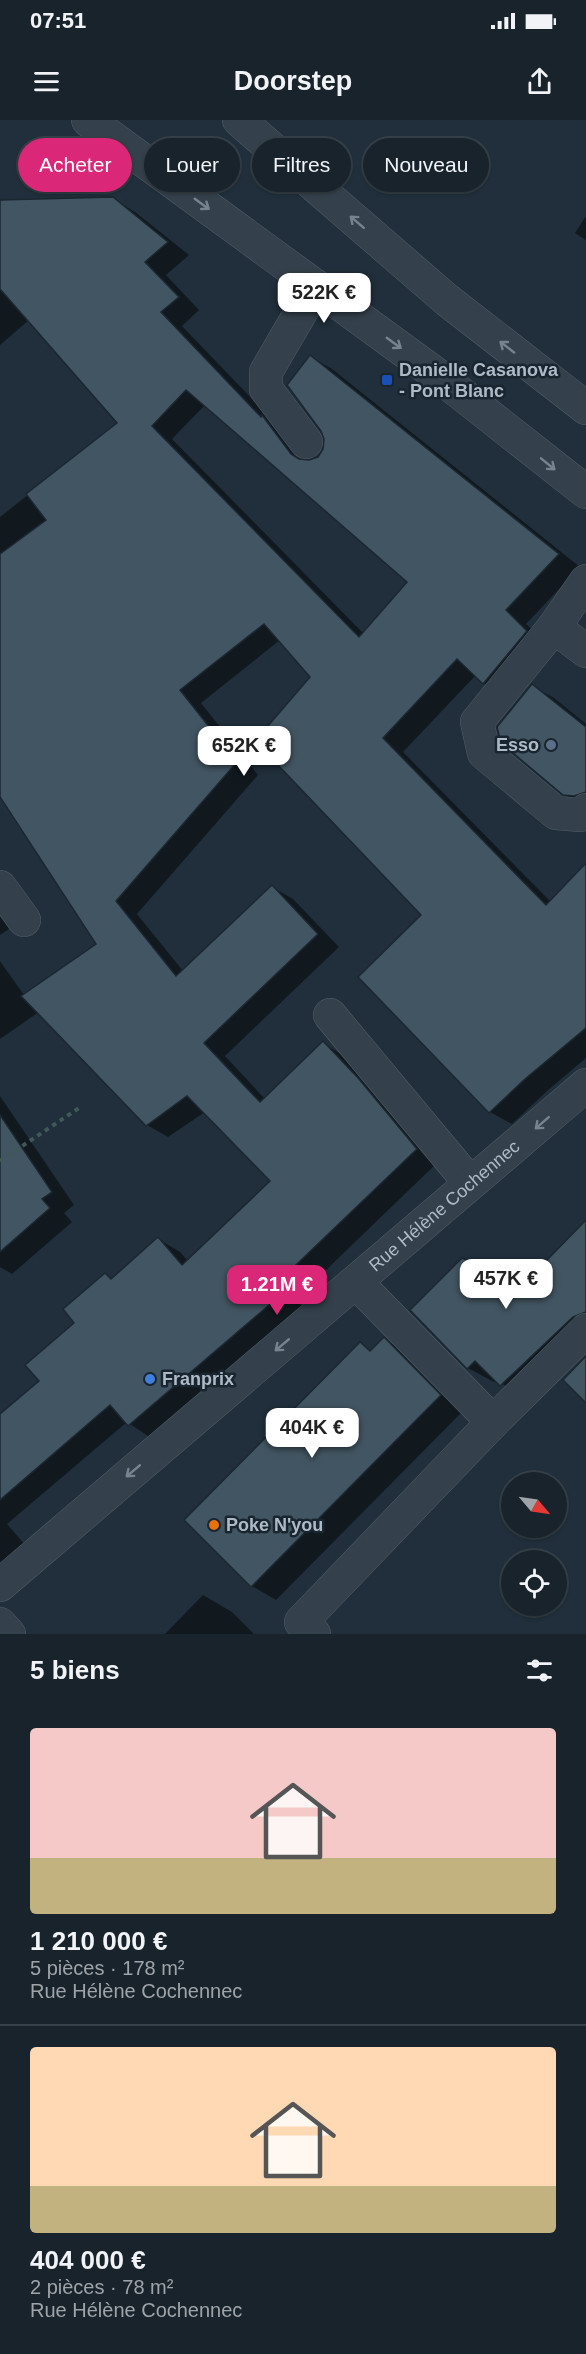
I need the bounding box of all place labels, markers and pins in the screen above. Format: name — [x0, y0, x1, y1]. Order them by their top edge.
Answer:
pin: 522K € — [275, 273, 373, 324]
place label: Danielle Casanova - Pont Blanc — [399, 360, 559, 401]
marker: Danielle Casanova - Pont Blanc — [380, 373, 394, 387]
pin: 652K € — [195, 726, 293, 777]
place label: Esso — [496, 735, 539, 755]
marker: Esso — [544, 738, 558, 752]
pin: 457K € — [457, 1259, 555, 1310]
pin: 1.21M € — [222, 1265, 332, 1316]
place label: Franprix — [162, 1369, 234, 1389]
marker: Franprix — [143, 1372, 157, 1386]
pin: 404K € — [263, 1408, 361, 1459]
place label: Poke N'you — [226, 1515, 323, 1535]
marker: Poke N'you — [207, 1518, 221, 1532]

